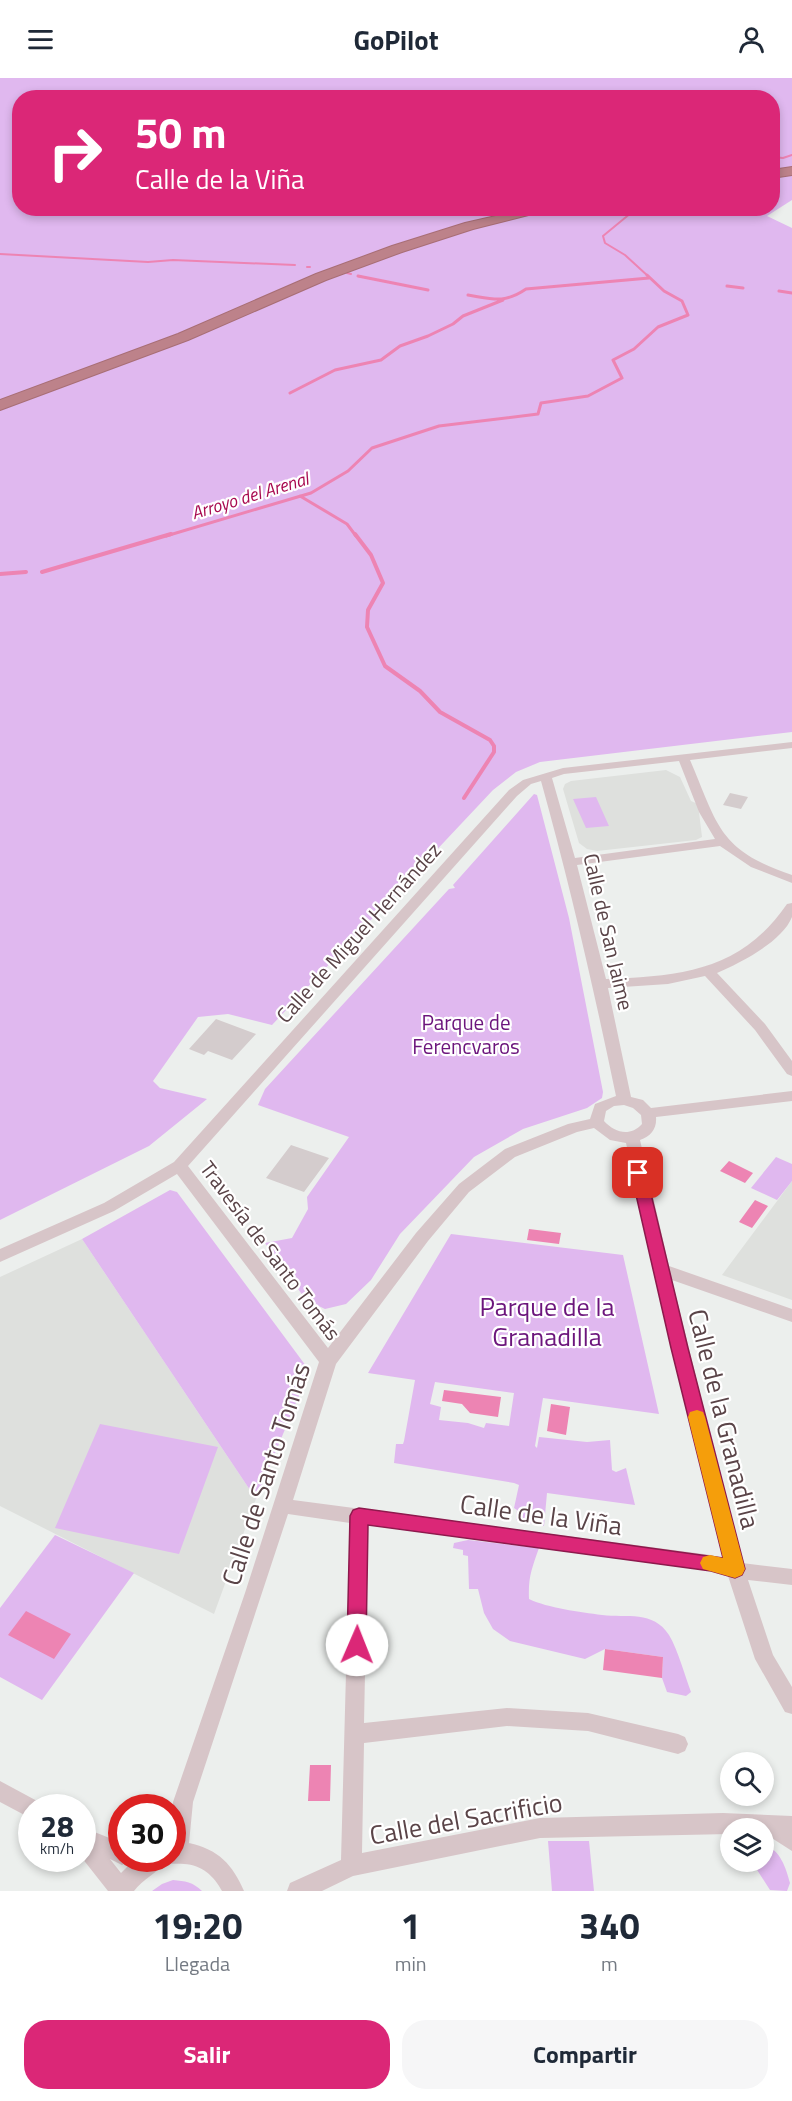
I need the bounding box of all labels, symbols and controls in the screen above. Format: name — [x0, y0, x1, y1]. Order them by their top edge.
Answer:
text: GoPilot — [353, 19, 439, 60]
icon: menu — [24, 23, 57, 56]
icon: person — [735, 23, 768, 56]
text: 50 m — [135, 100, 227, 164]
icon: right — [36, 114, 114, 192]
text: Calle de la Viña — [135, 158, 304, 199]
water label: Arroyo del Arenal — [188, 464, 314, 526]
street label: Calle de Miguel Hernández — [268, 835, 448, 1030]
street label: Calle de San Jaime — [575, 850, 643, 1013]
park label: Parque de Ferencvaros — [412, 1006, 520, 1062]
pin — [612, 1147, 663, 1198]
street label: Travesía de Santo Tomás — [193, 1154, 349, 1347]
icon: arrive — [621, 1156, 654, 1189]
park label: Parque de la Granadilla — [480, 1287, 614, 1356]
street label: Calle de la Granadilla — [678, 1305, 771, 1533]
street label: Calle de Santo Tomás — [211, 1357, 320, 1590]
street label: Calle de la Viña — [458, 1484, 625, 1545]
position arrow — [325, 1613, 389, 1677]
map controls — [720, 1752, 774, 1872]
button: search — [720, 1752, 774, 1806]
street label: Calle del Sacrificio — [367, 1782, 565, 1855]
speed limit sign: 30 — [108, 1794, 186, 1872]
text: 28 — [40, 1803, 74, 1849]
button: layers — [720, 1818, 774, 1872]
text: km/h — [40, 1837, 74, 1860]
text: 19:20 — [152, 1898, 242, 1953]
text: 1 — [401, 1898, 421, 1953]
text: 340 — [579, 1898, 640, 1953]
text: Llegada — [165, 1948, 230, 1979]
text: min — [395, 1948, 427, 1979]
text: m — [601, 1948, 618, 1979]
button: Salir — [24, 2020, 390, 2089]
button: Compartir — [402, 2020, 768, 2089]

